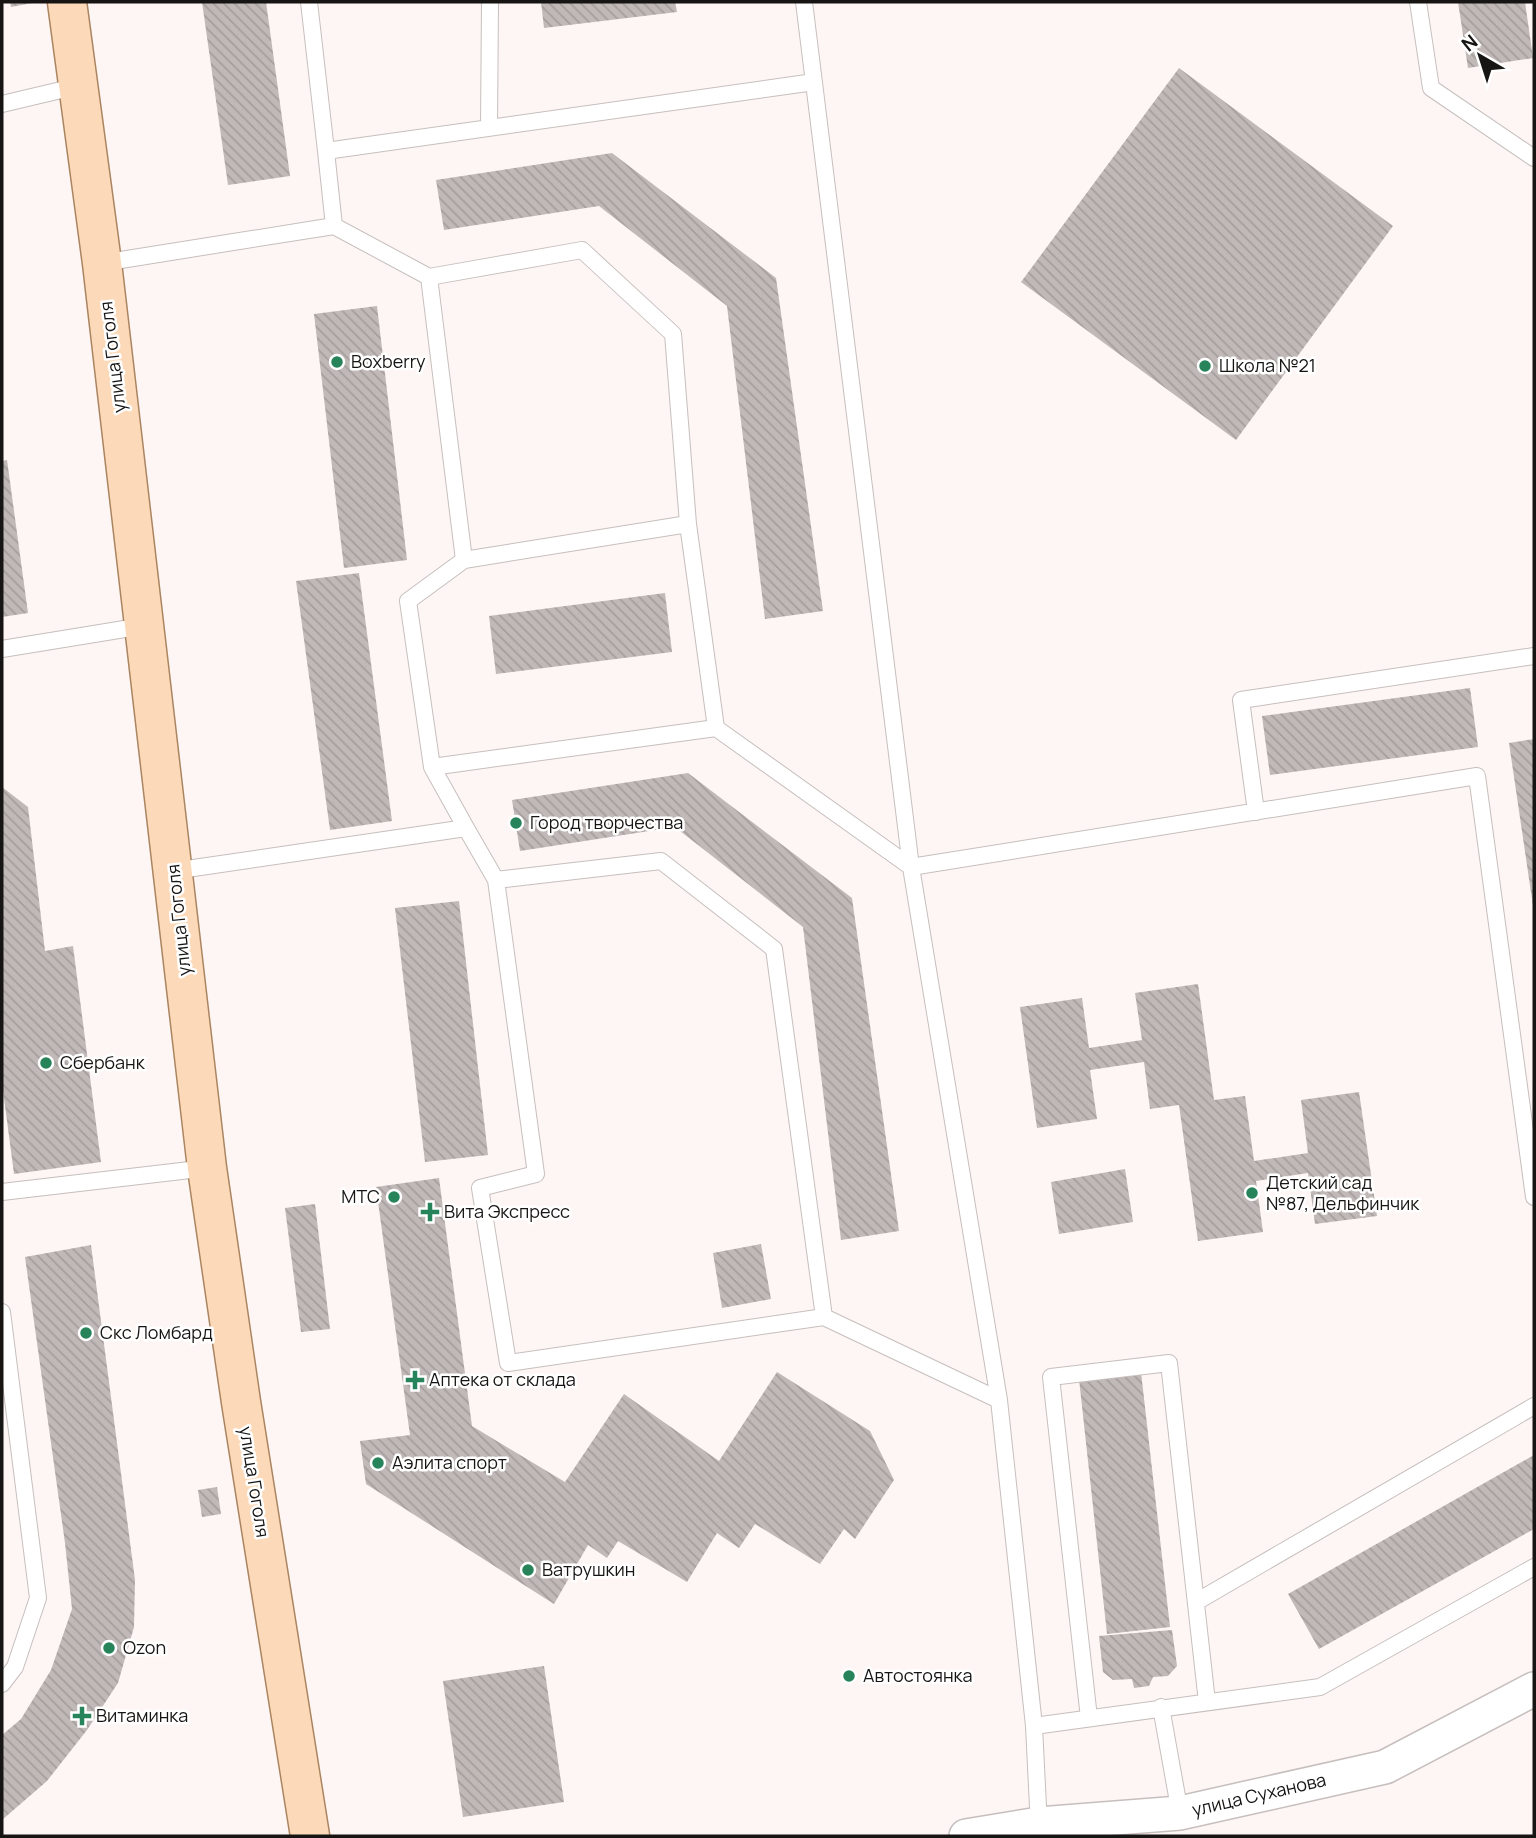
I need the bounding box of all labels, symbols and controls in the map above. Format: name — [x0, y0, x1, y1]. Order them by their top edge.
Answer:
north arrow — [1445, 21, 1515, 91]
text: N — [1456, 28, 1483, 57]
street label: улица Гоголя — [93, 300, 131, 414]
place label: Boxberry — [351, 349, 426, 373]
place label: Школа №21 — [1219, 353, 1316, 377]
marker: Boxberry — [329, 354, 345, 370]
marker: Школа №21 — [1197, 358, 1213, 374]
place label: Город творчества — [530, 810, 683, 834]
marker: Город творчества — [508, 815, 524, 831]
street label: улица Гоголя — [160, 863, 196, 977]
place label: Сбербанк — [60, 1050, 146, 1074]
marker: Сбербанк — [38, 1055, 54, 1071]
place label: Детский сад №87, Дельфинчик — [1266, 1170, 1420, 1215]
place label: МТС — [341, 1184, 380, 1208]
marker: Детский сад №87, Дельфинчик — [1244, 1185, 1260, 1201]
marker: МТС — [386, 1189, 402, 1205]
place label: Вита Экспресс — [444, 1199, 570, 1223]
marker: Вита Экспресс — [422, 1204, 438, 1220]
place label: Скс Ломбард — [100, 1320, 213, 1344]
marker: Скс Ломбард — [78, 1325, 94, 1341]
place label: Аптека от склада — [429, 1367, 576, 1391]
marker: Аптека от склада — [407, 1372, 423, 1388]
street label: улица Гоголя — [234, 1424, 276, 1539]
place label: Аэлита спорт — [392, 1450, 507, 1474]
marker: Аэлита спорт — [370, 1455, 386, 1471]
place label: Ватрушкин — [542, 1557, 635, 1581]
marker: Ватрушкин — [520, 1562, 536, 1578]
place label: Ozon — [123, 1635, 166, 1659]
marker: Ozon — [101, 1640, 117, 1656]
place label: Автостоянка — [863, 1663, 972, 1687]
marker: Автостоянка — [841, 1668, 857, 1684]
place label: Витаминка — [96, 1703, 188, 1727]
marker: Витаминка — [74, 1708, 90, 1724]
street label: улица Суханова — [1189, 1767, 1328, 1821]

